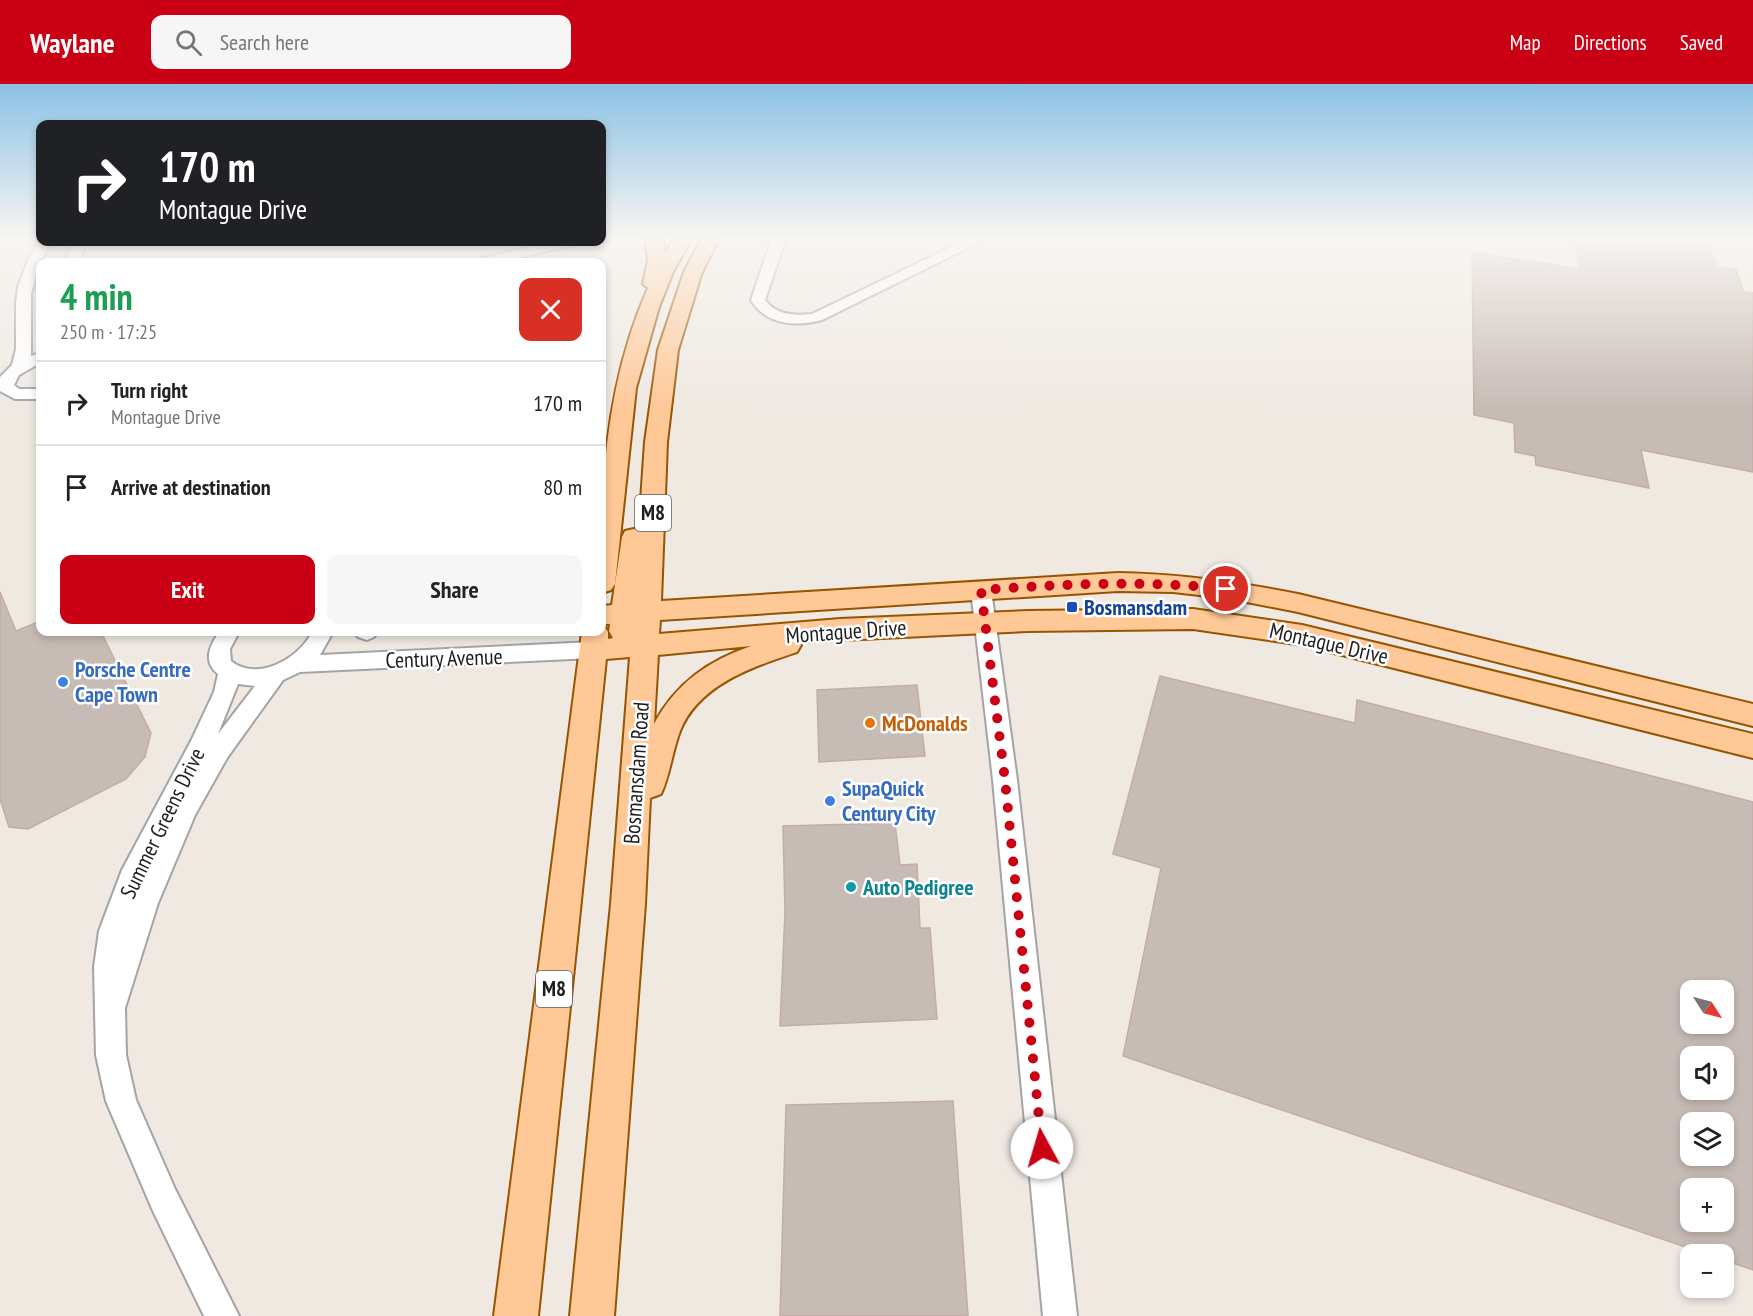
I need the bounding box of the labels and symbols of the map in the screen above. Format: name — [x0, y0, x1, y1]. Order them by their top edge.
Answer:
road number: M8 — [635, 495, 671, 531]
pin — [1200, 563, 1251, 614]
place label: Bosmansdam — [1084, 593, 1187, 621]
marker: Bosmansdam — [1065, 600, 1079, 614]
street label: Montague Drive — [785, 613, 907, 649]
street label: Montague Drive — [1267, 616, 1391, 670]
street label: Century Avenue — [385, 642, 503, 674]
place label: Porsche Centre Cape Town — [75, 655, 191, 708]
marker: Porsche Centre Cape Town — [56, 675, 70, 689]
street label: Bosmansdam Road — [617, 701, 655, 845]
place label: McDonalds — [882, 709, 968, 737]
marker: McDonalds — [863, 716, 877, 730]
street label: Summer Greens Drive — [113, 743, 211, 903]
place label: SupaQuick Century City — [842, 774, 937, 827]
marker: SupaQuick Century City — [823, 794, 837, 808]
place label: Auto Pedigree — [862, 873, 974, 901]
marker: Auto Pedigree — [844, 880, 858, 894]
road number: M8 — [536, 971, 572, 1007]
north arrow — [1680, 980, 1734, 1034]
position arrow — [1010, 1116, 1074, 1180]

